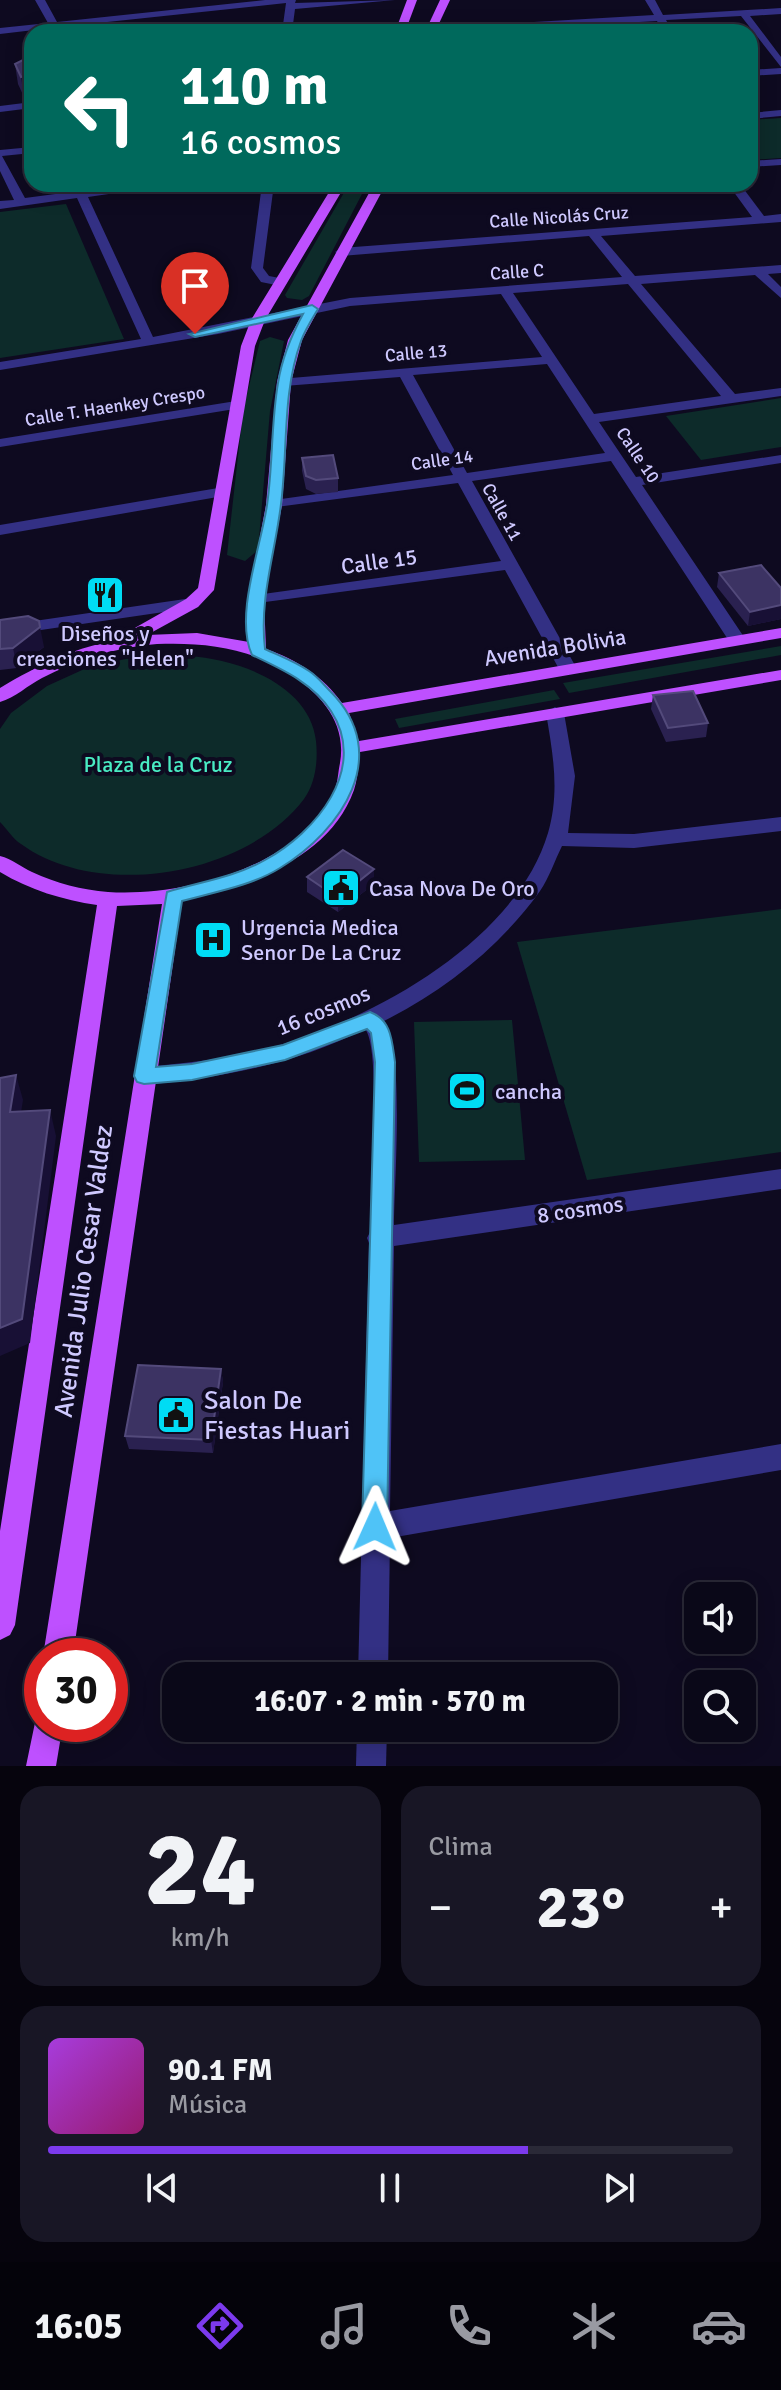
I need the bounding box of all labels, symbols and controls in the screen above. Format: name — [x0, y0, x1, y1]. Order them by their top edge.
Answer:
text: 110 m — [180, 51, 328, 120]
icon: left — [48, 56, 152, 160]
text: 16 cosmos — [180, 120, 341, 165]
street label: Calle Nicolás Cruz — [489, 201, 629, 233]
pin — [161, 252, 229, 334]
street label: Calle C — [489, 259, 545, 285]
icon: arrive — [173, 264, 217, 308]
street label: Calle 13 — [384, 339, 448, 367]
street label: Calle T. Haenkey Crespo — [23, 381, 207, 431]
street label: Calle 10 — [611, 423, 665, 487]
street label: Calle 14 — [410, 445, 475, 475]
street label: Calle 11 — [477, 479, 527, 545]
street label: Calle 15 — [339, 543, 419, 580]
restaurant icon: Diseños y creaciones "Helen" — [84, 574, 126, 616]
place label: Diseños y creaciones "Helen" — [16, 620, 194, 672]
street label: Avenida Bolivia — [482, 623, 628, 672]
park label: Plaza de la Cruz — [83, 751, 233, 778]
public building icon: Casa Nova De Oro — [320, 867, 362, 909]
place label: Casa Nova De Oro — [369, 875, 535, 902]
place label: Urgencia Medica Senor De La Cruz — [241, 914, 401, 966]
hospital icon: Urgencia Medica Senor De La Cruz — [192, 919, 234, 961]
street label: 16 cosmos — [272, 979, 374, 1041]
sports icon: cancha — [446, 1070, 488, 1112]
place label: cancha — [495, 1078, 562, 1105]
street label: Avenida Julio Cesar Valdez — [48, 1123, 120, 1419]
street label: 8 cosmos — [535, 1190, 625, 1229]
place label: Salon De Fiestas Huari — [204, 1385, 350, 1447]
public building icon: Salon De Fiestas Huari — [155, 1394, 197, 1436]
position arrow — [333, 1485, 417, 1569]
map controls — [684, 1582, 756, 1742]
button: sound — [684, 1582, 756, 1654]
speed limit sign: 30 — [24, 1638, 128, 1742]
button: search — [684, 1670, 756, 1742]
text: 16:07 · 2 min · 570 m — [254, 1683, 526, 1720]
text: 24 — [144, 1806, 256, 1934]
text: Clima — [429, 1831, 493, 1863]
text: 23° — [536, 1871, 625, 1945]
text: − — [429, 1881, 452, 1935]
text: + — [709, 1881, 733, 1935]
text: km/h — [171, 1922, 230, 1954]
text: 90.1 FM — [168, 2052, 273, 2089]
text: Música — [168, 2089, 247, 2121]
icon: previous — [140, 2166, 184, 2210]
icon: pause — [368, 2166, 412, 2210]
icon: next — [597, 2166, 641, 2210]
icon: directions — [192, 2298, 248, 2354]
icon: music — [316, 2298, 372, 2354]
icon: phone — [441, 2298, 497, 2354]
icon: climate — [566, 2298, 622, 2354]
icon: car — [691, 2298, 747, 2354]
text: 16:05 — [34, 2304, 123, 2349]

